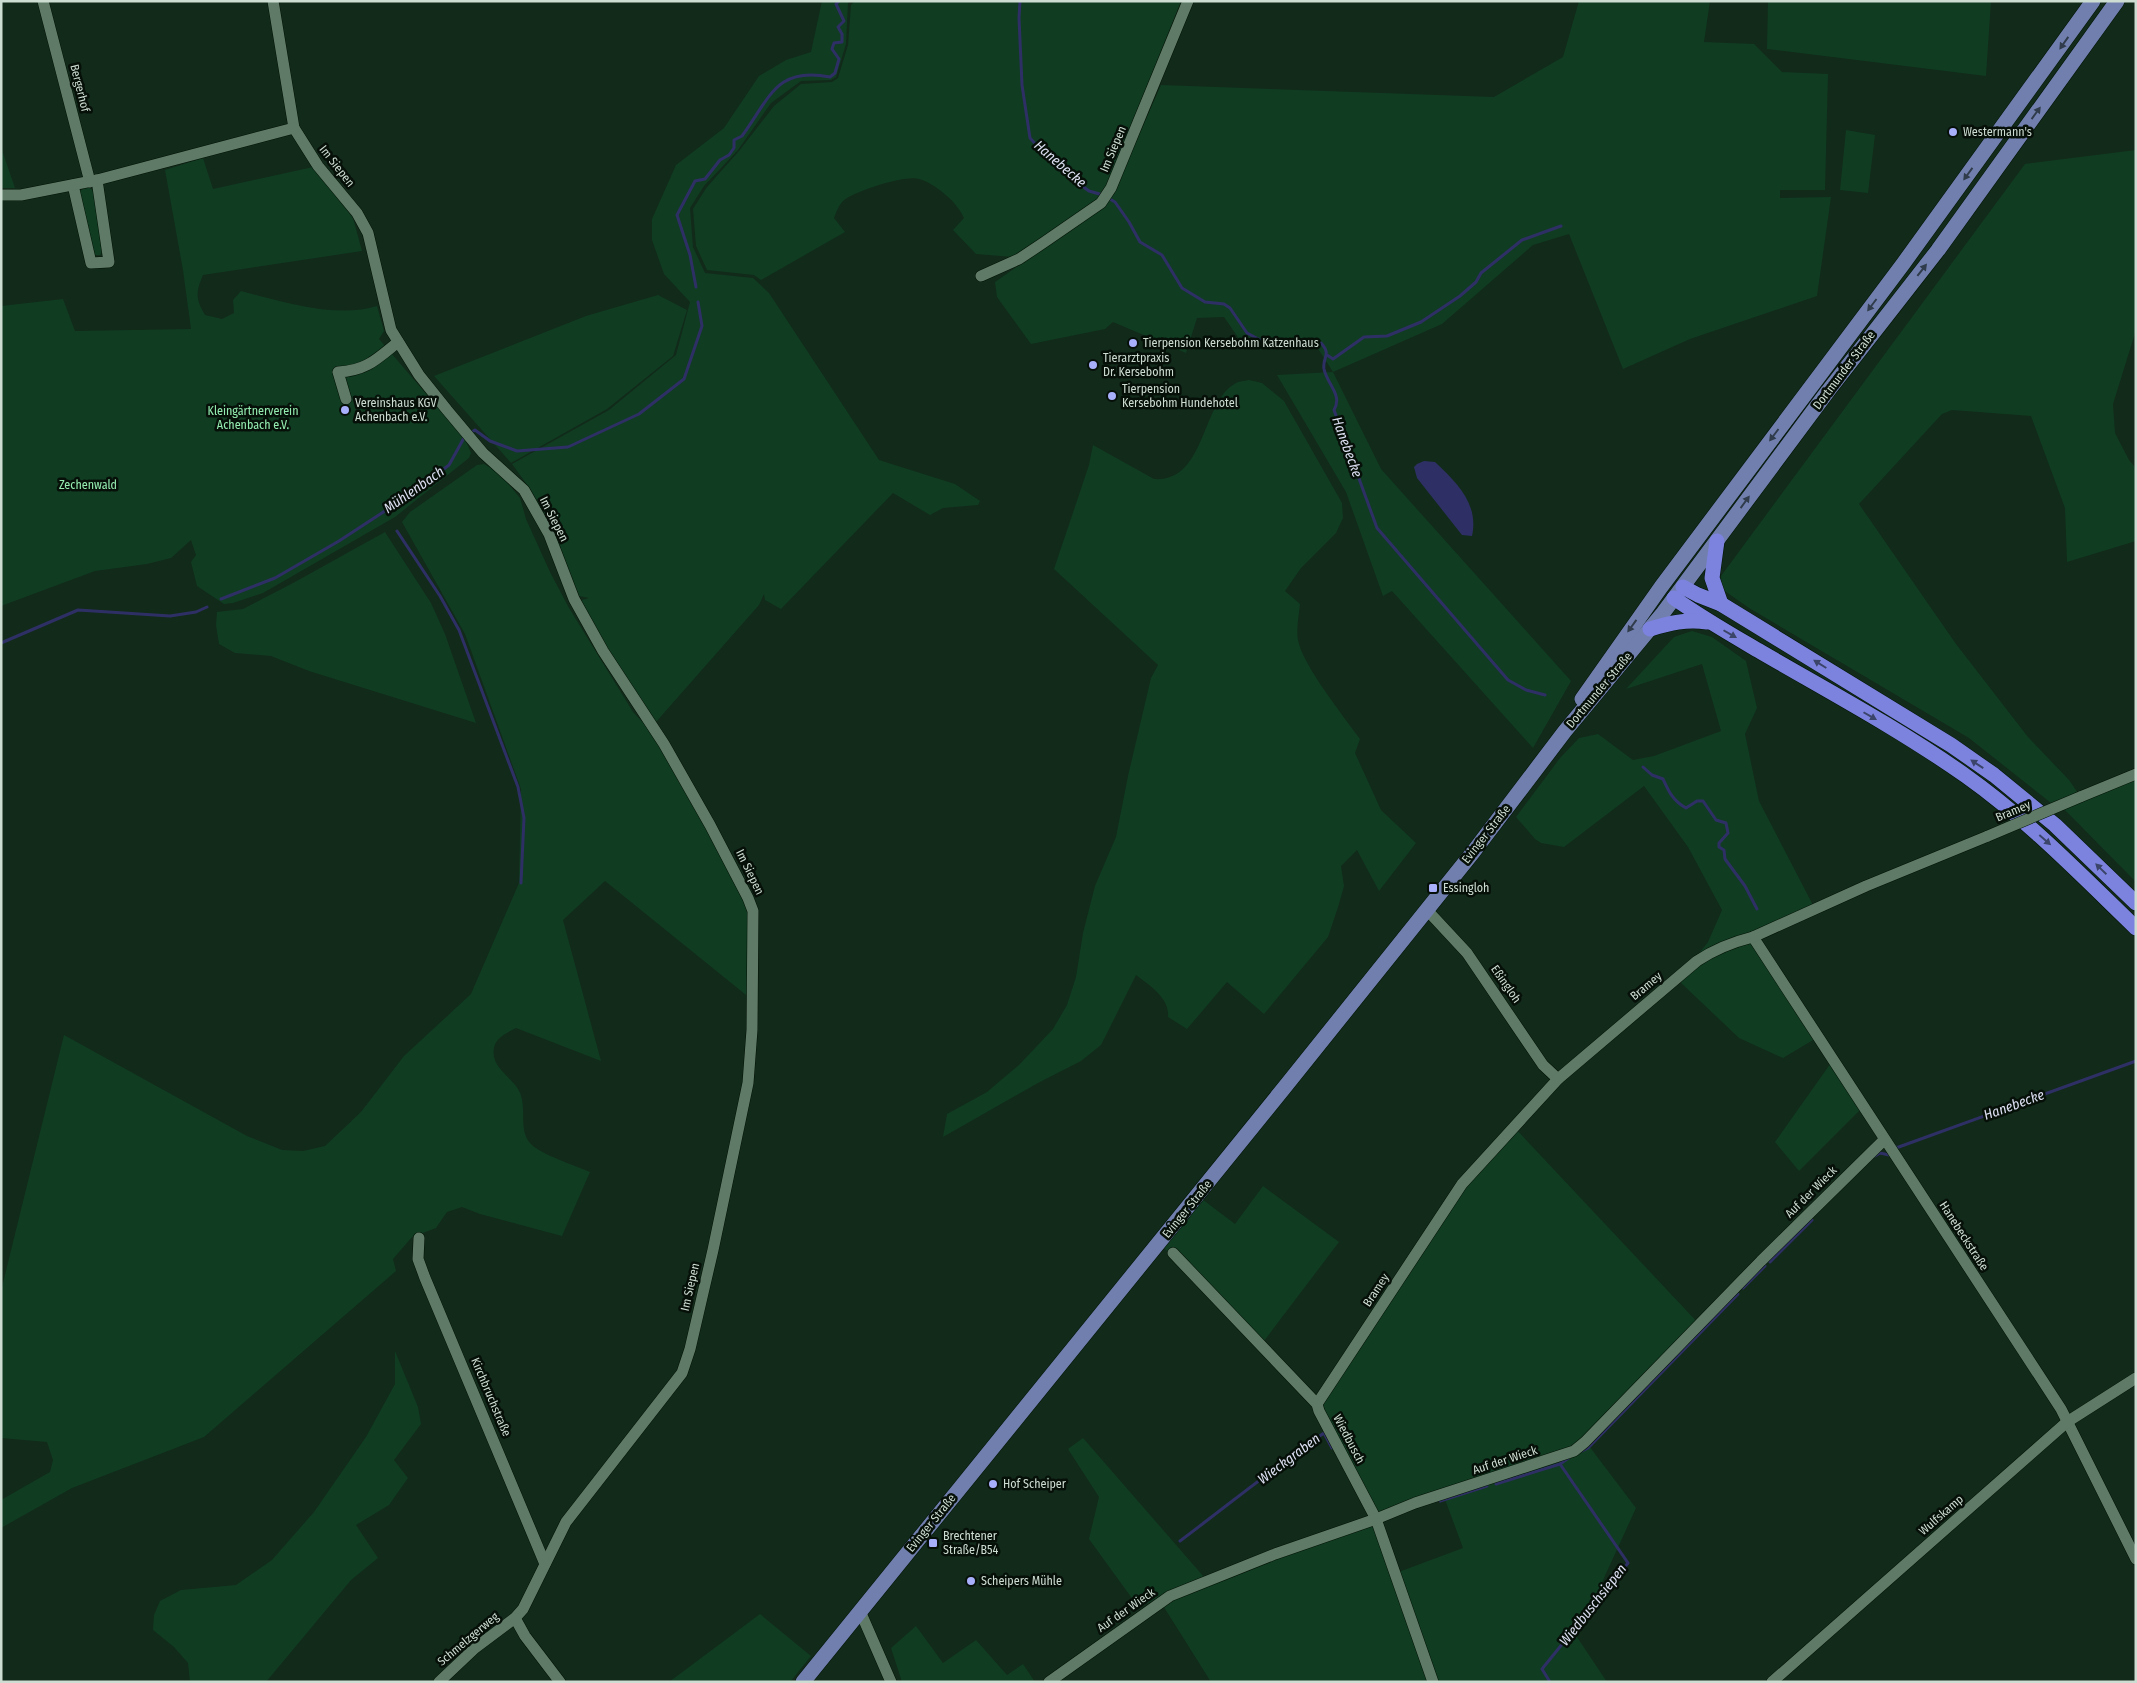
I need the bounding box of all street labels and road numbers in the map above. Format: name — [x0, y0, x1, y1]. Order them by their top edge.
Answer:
street label: Bergerhof — [67, 63, 93, 114]
street label: Im Siepen — [1097, 124, 1129, 174]
street label: Im Siepen — [316, 142, 358, 190]
street label: Dortmunder Straße — [1810, 328, 1878, 412]
street label: Im Siepen — [537, 494, 571, 544]
street label: Dortmunder Straße — [1563, 649, 1635, 731]
street label: Bramey — [1993, 797, 2033, 825]
street label: Evinger Straße — [1459, 802, 1513, 866]
street label: Im Siepen — [733, 847, 767, 897]
street label: Eßingloh — [1488, 962, 1524, 1006]
street label: Bramey — [1627, 968, 1665, 1003]
street label: Auf der Wieck — [1782, 1163, 1840, 1221]
street label: Evinger Straße — [1159, 1177, 1215, 1241]
street label: Hanebeckstraße — [1936, 1199, 1992, 1273]
street label: Im Siepen — [678, 1262, 702, 1312]
street label: Bramey — [1360, 1270, 1392, 1309]
street label: Kirchbruchstraße — [468, 1356, 514, 1438]
street label: Wiedbusch — [1330, 1412, 1368, 1466]
street label: Auf der Wieck — [1471, 1443, 1539, 1477]
street label: Evinger Straße — [903, 1491, 959, 1555]
street label: Wulfskamp — [1916, 1492, 1966, 1538]
street label: Auf der Wieck — [1094, 1585, 1158, 1635]
street label: Schmelzgerweg — [435, 1609, 502, 1669]

